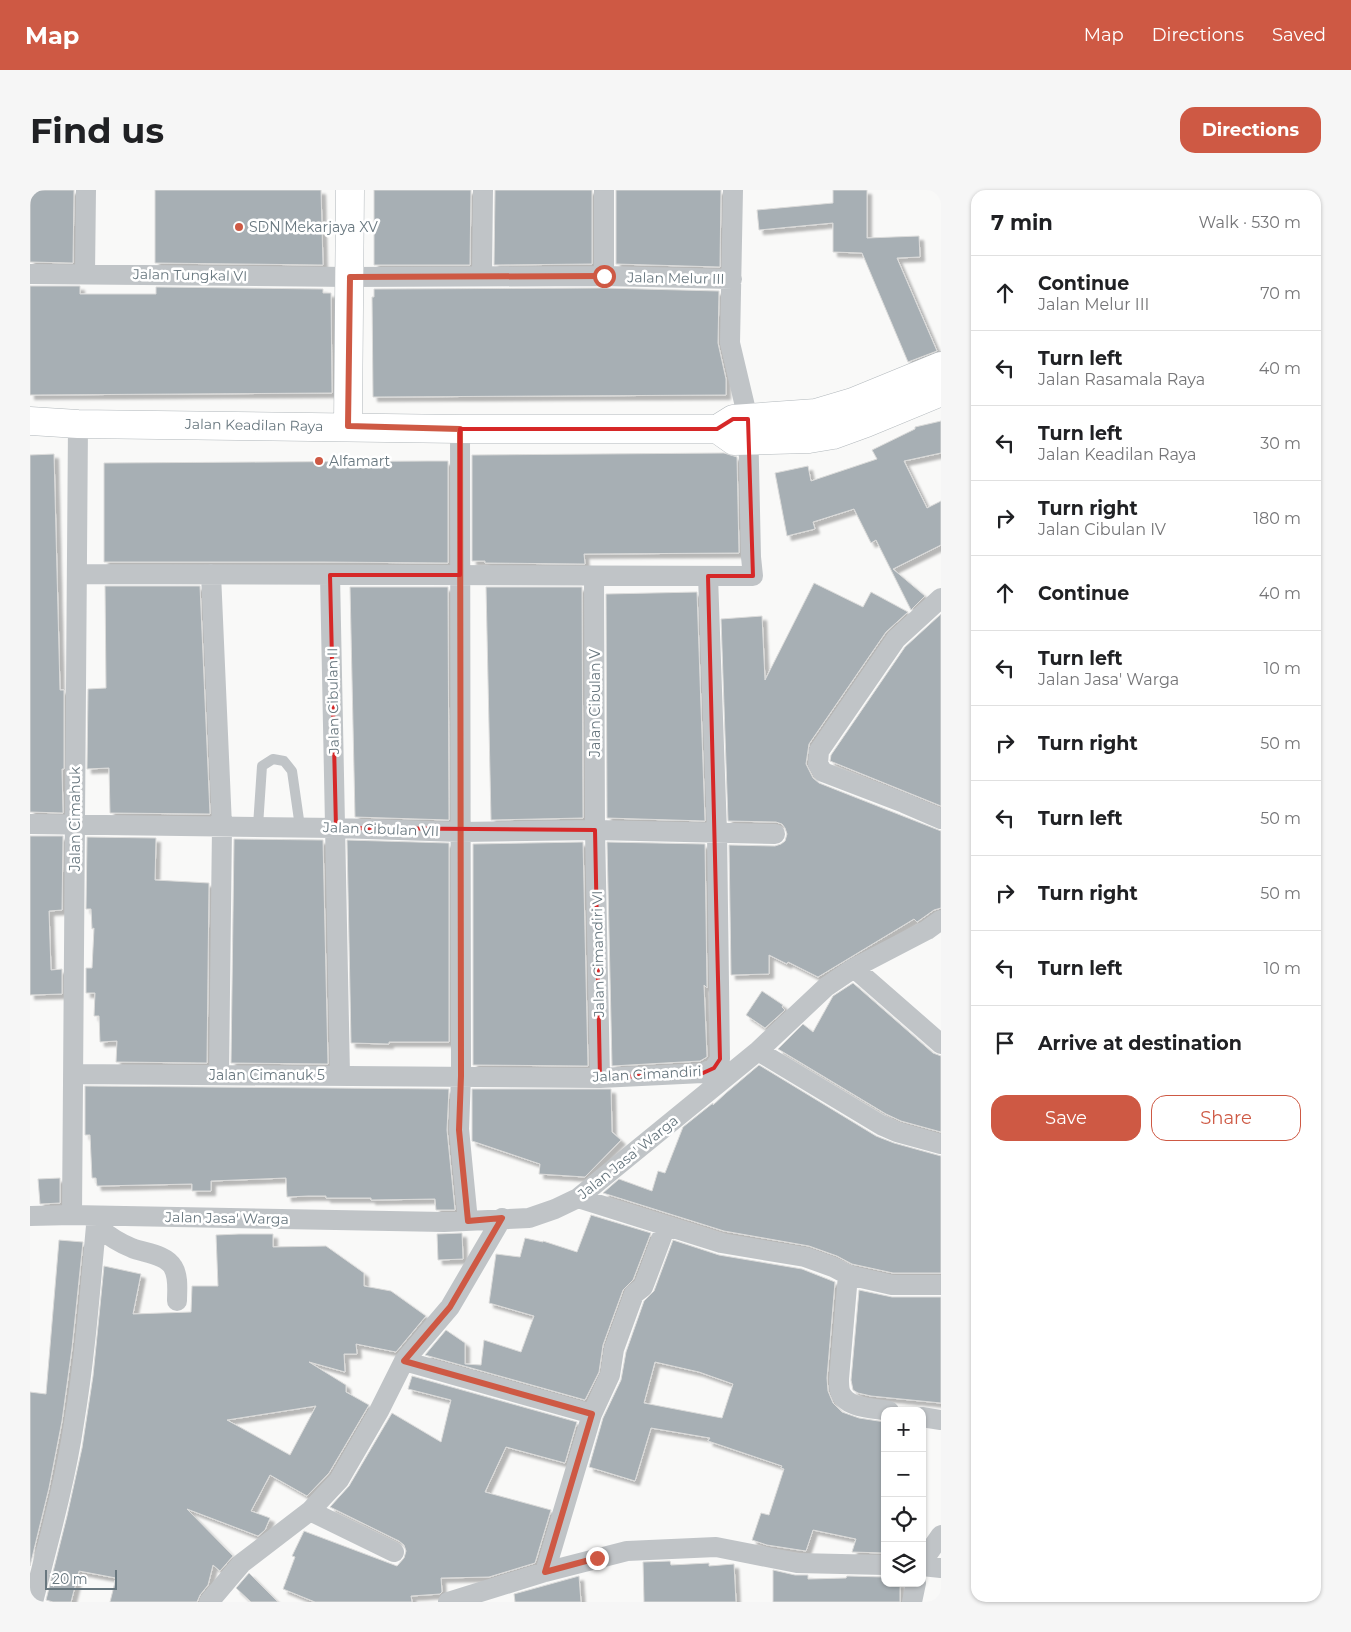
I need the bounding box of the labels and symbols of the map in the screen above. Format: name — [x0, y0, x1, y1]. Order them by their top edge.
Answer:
place label: SDN Mekarjaya XV — [249, 218, 378, 236]
marker: SDN Mekarjaya XV — [233, 221, 245, 233]
street label: Jalan Tungkal VI — [132, 265, 247, 285]
route start — [593, 265, 616, 288]
street label: Jalan Melur III — [626, 268, 725, 288]
street label: Jalan Keadilan Raya — [184, 415, 323, 435]
place label: Alfamart — [329, 452, 391, 470]
marker: Alfamart — [313, 455, 325, 467]
street label: Jalan Cibulan II — [323, 648, 343, 755]
street label: Jalan Cibulan V — [586, 649, 604, 758]
street label: Jalan Cimahuk — [66, 766, 84, 872]
street label: Jalan Cibulan VII — [322, 818, 439, 840]
street label: Jalan Cimandiri VI — [588, 891, 608, 1018]
street label: Jalan Cimandiri — [591, 1062, 702, 1086]
street label: Jalan Cimanuk 5 — [208, 1066, 325, 1084]
street label: Jalan Jasa' Warga — [574, 1111, 682, 1204]
street label: Jalan Jasa' Warga — [164, 1208, 289, 1228]
route end — [586, 1547, 609, 1570]
scale bar — [45, 1567, 118, 1590]

